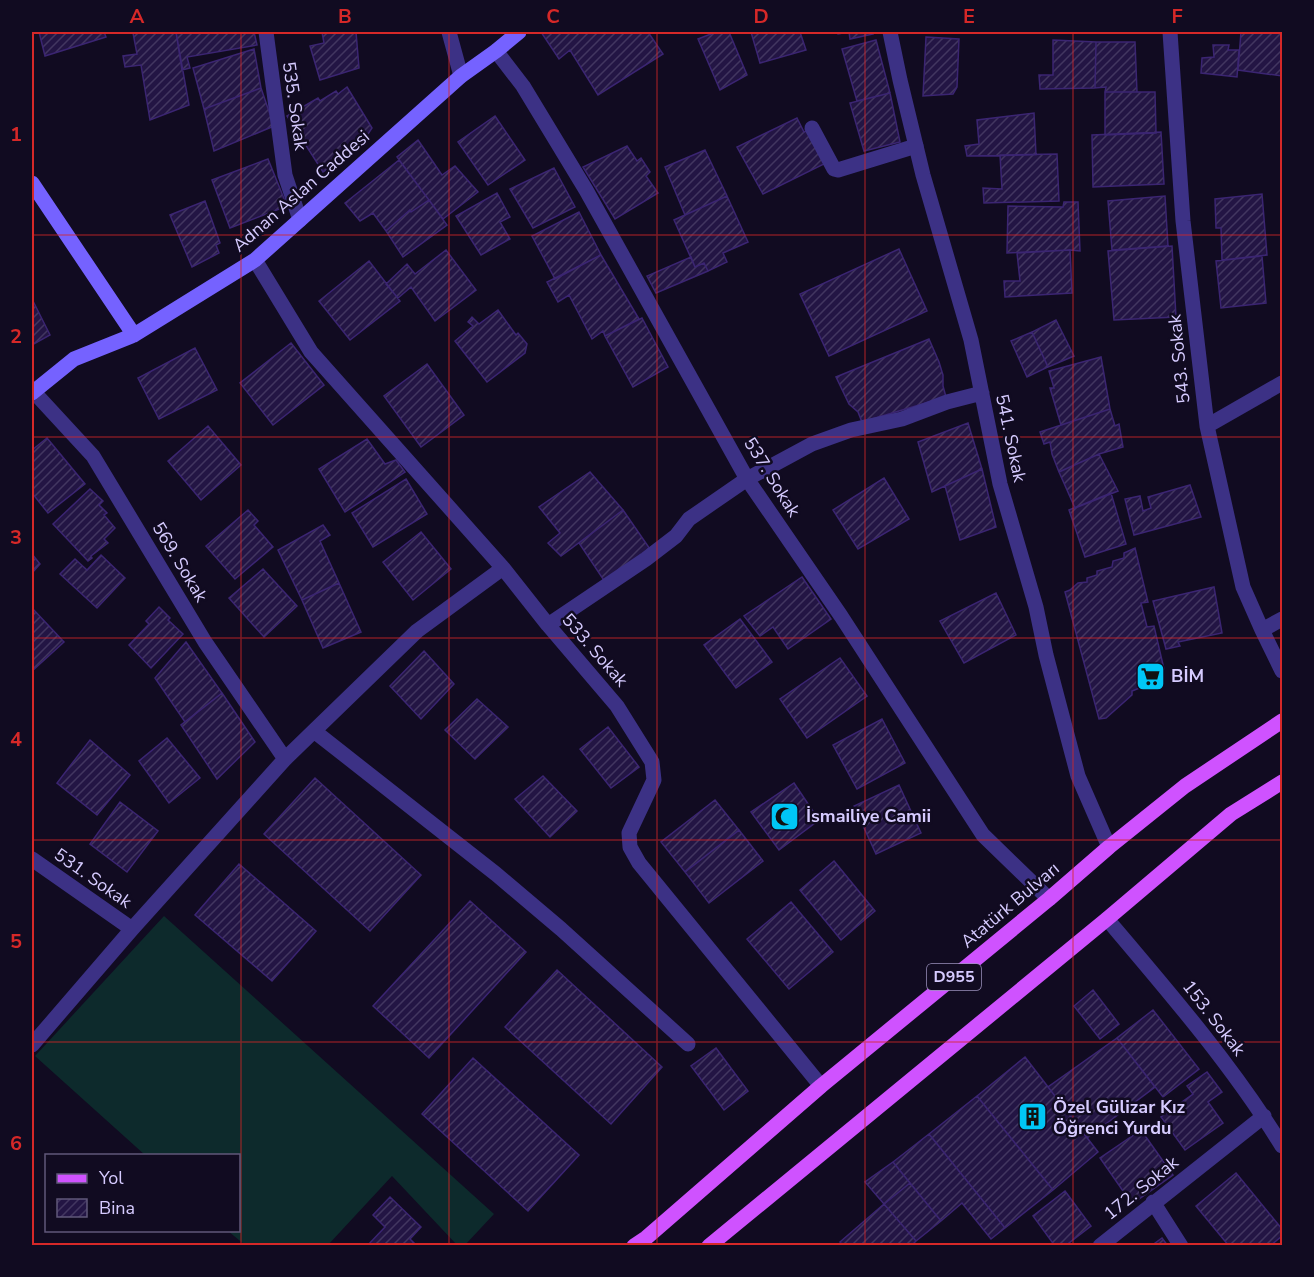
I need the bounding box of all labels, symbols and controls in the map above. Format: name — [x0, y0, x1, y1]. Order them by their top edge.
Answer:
text: A — [130, 3, 145, 30]
text: B — [338, 3, 352, 30]
text: C — [546, 3, 560, 30]
text: D — [753, 3, 769, 30]
text: E — [963, 3, 975, 30]
text: F — [1171, 3, 1183, 30]
street label: 535. Sokak — [277, 60, 313, 153]
text: 1 — [10, 121, 22, 148]
street label: Adnan Aslan Caddesi — [227, 125, 375, 257]
street label: 543. Sokak — [1162, 312, 1196, 405]
text: 2 — [10, 323, 22, 350]
street label: 541. Sokak — [990, 392, 1032, 485]
street label: 537. Sokak — [738, 433, 806, 522]
street label: 569. Sokak — [147, 517, 214, 607]
text: 3 — [10, 524, 22, 551]
street label: 533. Sokak — [557, 608, 634, 692]
supermarket icon: BİM — [1134, 660, 1166, 692]
place label: BİM — [1171, 664, 1204, 688]
text: 4 — [10, 726, 22, 753]
mosque icon: İsmailiye Camii — [769, 800, 801, 832]
place label: İsmailiye Camii — [806, 804, 931, 828]
street label: 531. Sokak — [49, 842, 137, 914]
street label: Atatürk Bulvarı — [956, 857, 1064, 953]
text: 5 — [10, 928, 22, 955]
road number: D955 — [927, 964, 981, 990]
street label: 153. Sokak — [1177, 975, 1252, 1061]
place label: Özel Gülizar Kız Öğrenci Yurdu — [1053, 1095, 1186, 1140]
building icon: Özel Gülizar Kız Öğrenci Yurdu — [1016, 1101, 1048, 1133]
text: 6 — [10, 1130, 22, 1157]
street label: 172. Sokak — [1099, 1150, 1184, 1226]
legend — [45, 1154, 240, 1232]
text: Yol — [98, 1166, 124, 1190]
text: Bina — [99, 1196, 135, 1220]

